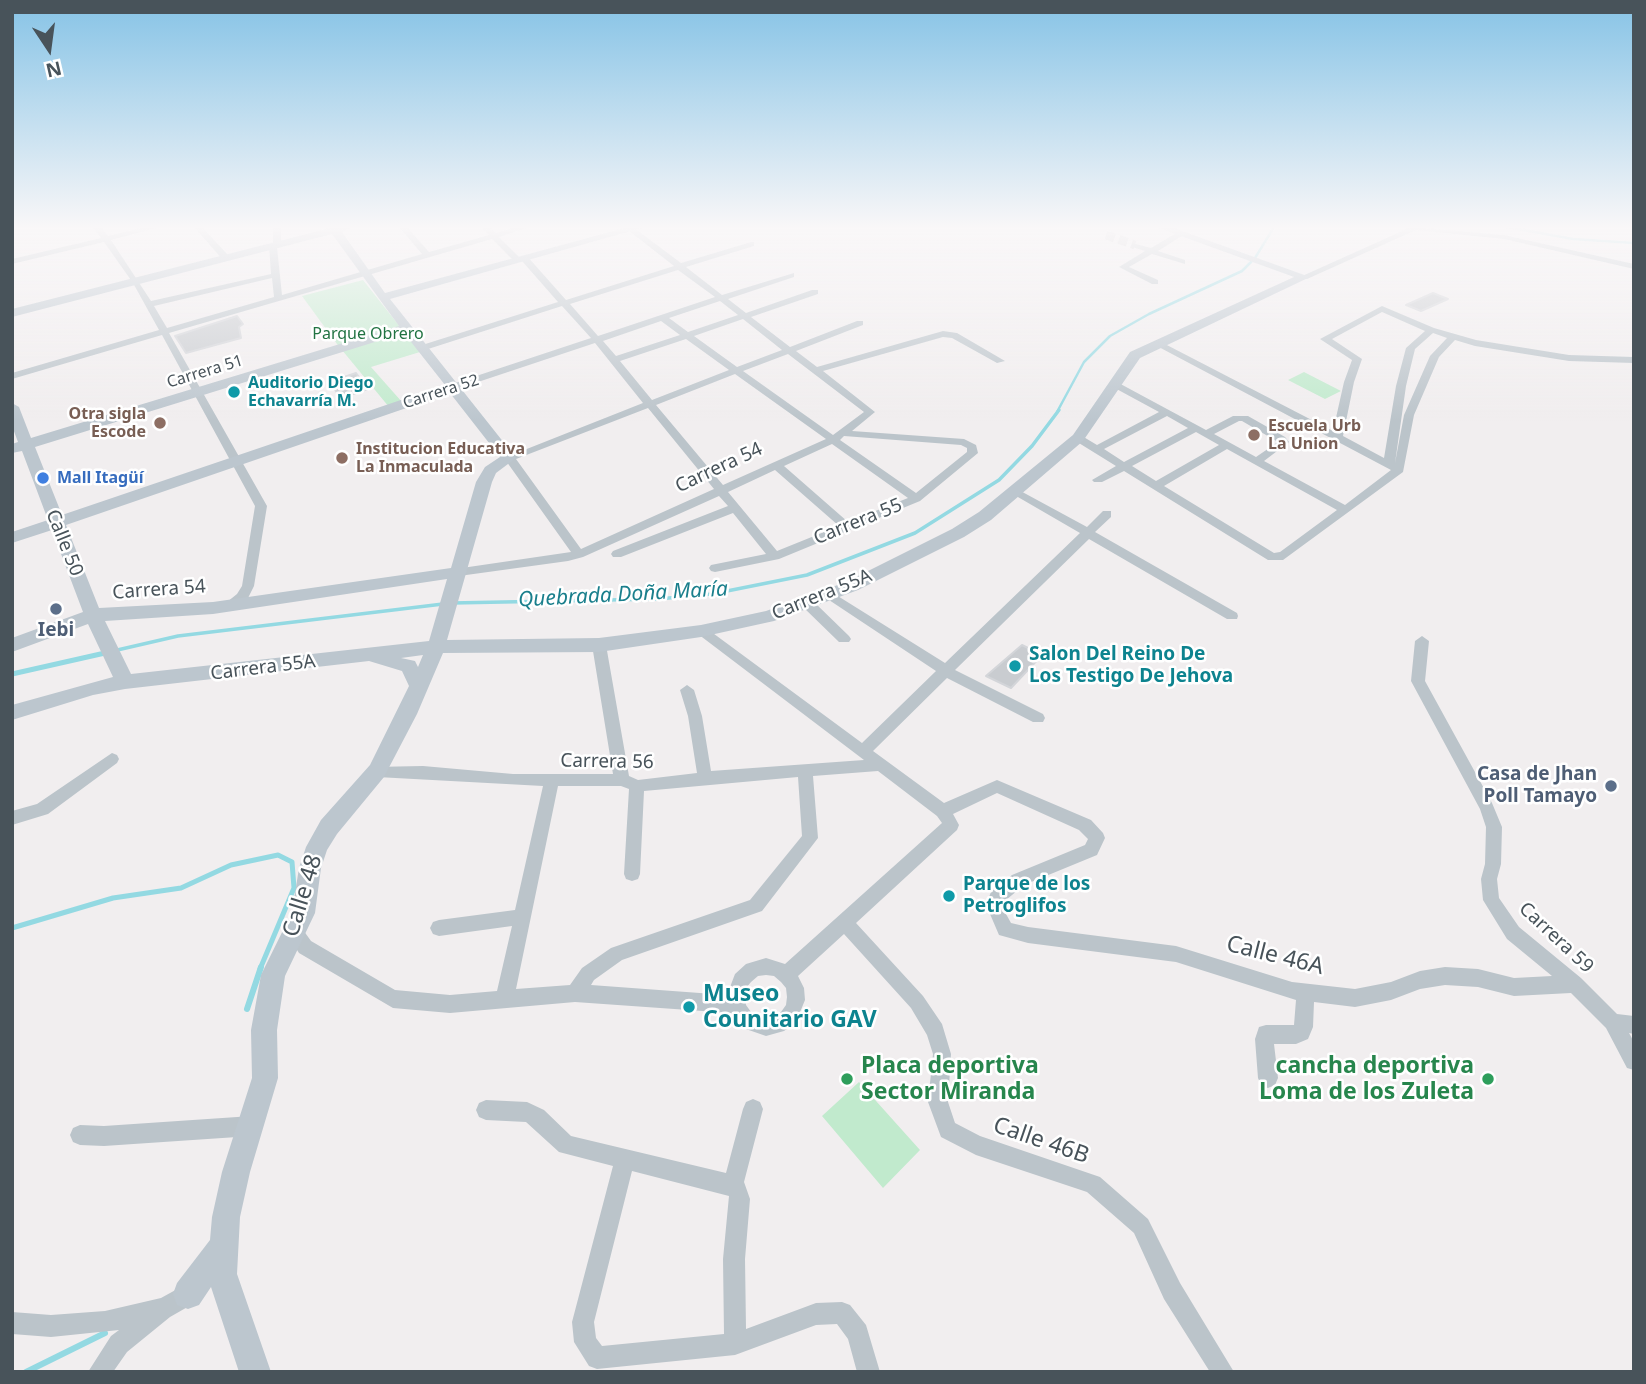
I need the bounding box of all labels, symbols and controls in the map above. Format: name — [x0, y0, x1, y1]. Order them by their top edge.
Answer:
north arrow — [14, 14, 84, 84]
text: N — [43, 55, 64, 84]
park label: Parque Obrero — [312, 324, 424, 344]
street label: Carrera 51 — [165, 351, 245, 393]
street label: Carrera 52 — [401, 371, 481, 413]
place label: Auditorio Diego Echavarría M. — [248, 373, 374, 411]
marker: Auditorio Diego Echavarría M. — [226, 384, 242, 400]
place label: Otra sigla Escode — [69, 404, 146, 442]
marker: Otra sigla Escode — [152, 415, 168, 431]
place label: Escuela Urb La Union — [1268, 416, 1361, 454]
marker: Escuela Urb La Union — [1246, 427, 1262, 443]
street label: Carrera 54 — [672, 438, 766, 498]
place label: Institucion Educativa La Inmaculada — [356, 439, 525, 477]
marker: Institucion Educativa La Inmaculada — [334, 450, 350, 466]
place label: Mall Itagüí — [57, 468, 143, 488]
marker: Mall Itagüí — [35, 470, 51, 486]
street label: Carrera 55 — [810, 494, 906, 550]
street label: Calle 50 — [40, 506, 88, 580]
street label: Carrera 55A — [769, 565, 875, 625]
street label: Carrera 54 — [112, 575, 206, 605]
water label: Quebrada Doña María — [517, 577, 729, 613]
marker: Iebi — [48, 601, 64, 617]
place label: Iebi — [38, 620, 74, 642]
place label: Salon Del Reino De Los Testigo De Jehova — [1029, 644, 1233, 688]
street label: Carrera 55A — [209, 650, 317, 686]
marker: Salon Del Reino De Los Testigo De Jehova — [1007, 658, 1023, 674]
street label: Carrera 56 — [560, 750, 654, 774]
place label: Casa de Jhan Poll Tamayo — [1477, 764, 1597, 808]
marker: Casa de Jhan Poll Tamayo — [1603, 778, 1619, 794]
street label: Calle 48 — [277, 852, 329, 940]
place label: Parque de los Petroglifos — [963, 874, 1090, 918]
marker: Parque de los Petroglifos — [941, 888, 957, 904]
street label: Carrera 59 — [1514, 898, 1598, 978]
street label: Calle 46A — [1224, 931, 1326, 981]
place label: Museo Counitario GAV — [703, 980, 877, 1034]
marker: Museo Counitario GAV — [681, 999, 697, 1015]
place label: Placa deportiva Sector Miranda — [861, 1052, 1039, 1106]
place label: cancha deportiva Loma de los Zuleta — [1259, 1052, 1474, 1106]
marker: Placa deportiva Sector Miranda — [839, 1071, 855, 1087]
marker: cancha deportiva Loma de los Zuleta — [1480, 1071, 1496, 1087]
street label: Calle 46B — [989, 1112, 1093, 1170]

